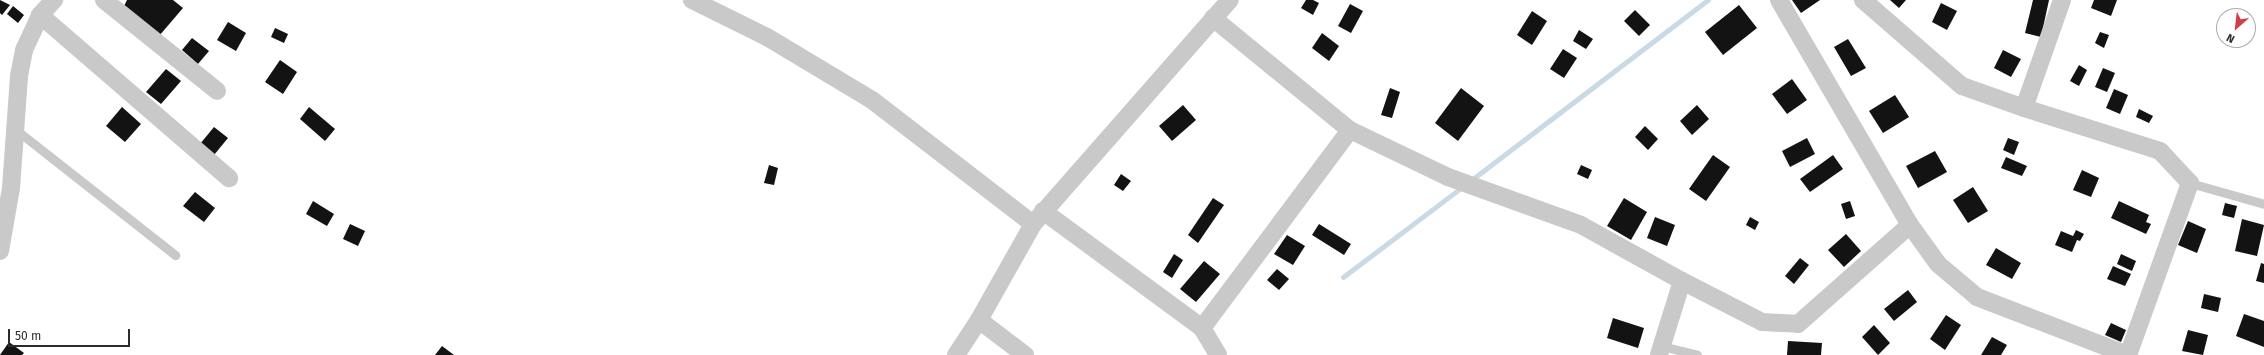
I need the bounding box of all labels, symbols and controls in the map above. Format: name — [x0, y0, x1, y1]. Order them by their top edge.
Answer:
north arrow — [2216, 8, 2256, 48]
text: N — [2224, 31, 2237, 46]
scale bar — [10, 321, 132, 347]
text: 50 m — [15, 329, 41, 343]

